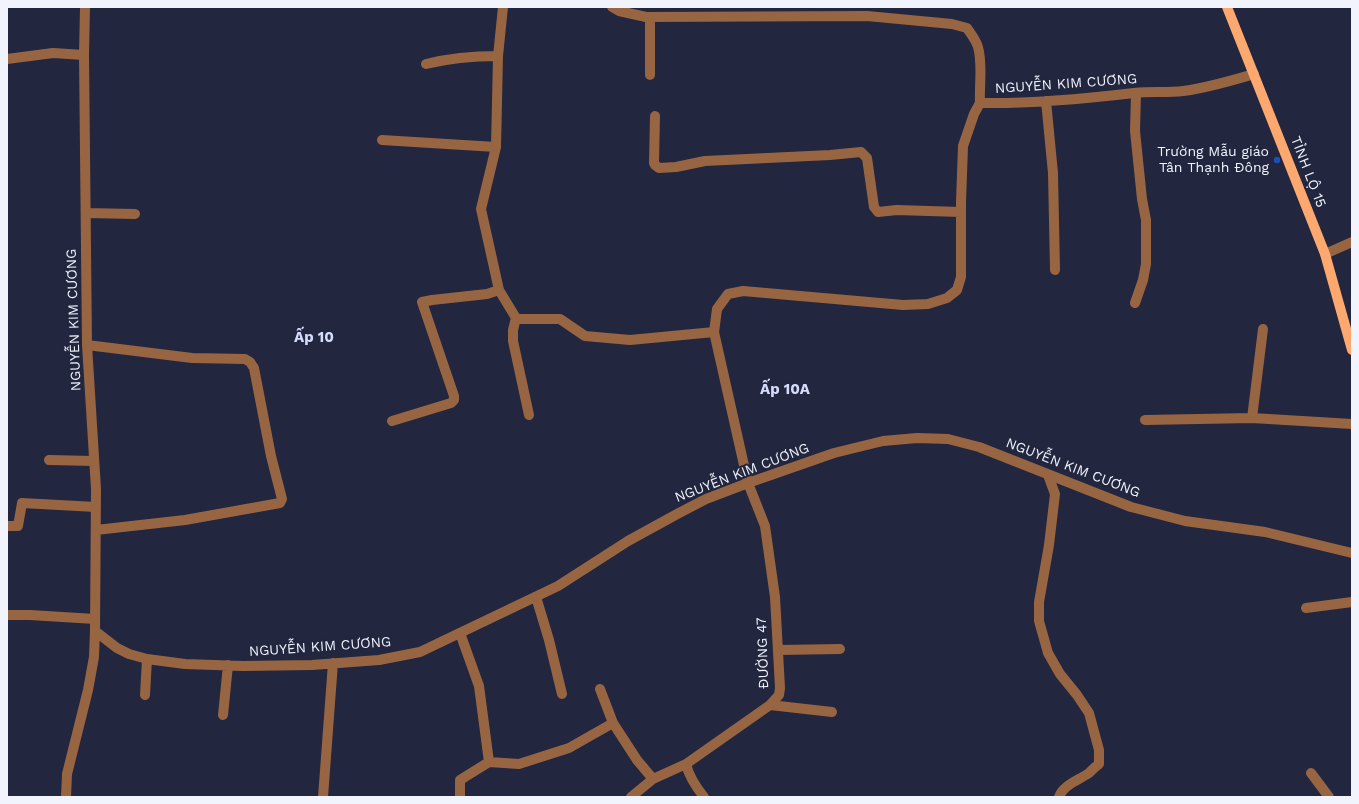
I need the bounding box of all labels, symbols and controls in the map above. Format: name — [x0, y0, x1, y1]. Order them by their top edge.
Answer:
street label: NGUYỄN KIM CƯƠNG — [994, 71, 1138, 97]
street label: TỈNH LỘ 15 — [1287, 134, 1329, 210]
place label: Trường Mẫu giáo Tân Thạnh Đông — [1157, 144, 1269, 176]
marker: Trường Mẫu giáo Tân Thạnh Đông — [1272, 155, 1282, 165]
street label: NGUYỄN KIM CƯƠNG — [63, 249, 85, 391]
district label: Ấp 10 — [294, 329, 334, 347]
district label: Ấp 10A — [760, 381, 810, 399]
street label: NGUYỄN KIM CƯƠNG — [1003, 435, 1143, 501]
street label: NGUYỄN KIM CƯƠNG — [672, 440, 812, 506]
street label: ĐƯỜNG 47 — [753, 617, 773, 689]
street label: NGUYỄN KIM CƯƠNG — [248, 634, 392, 660]

